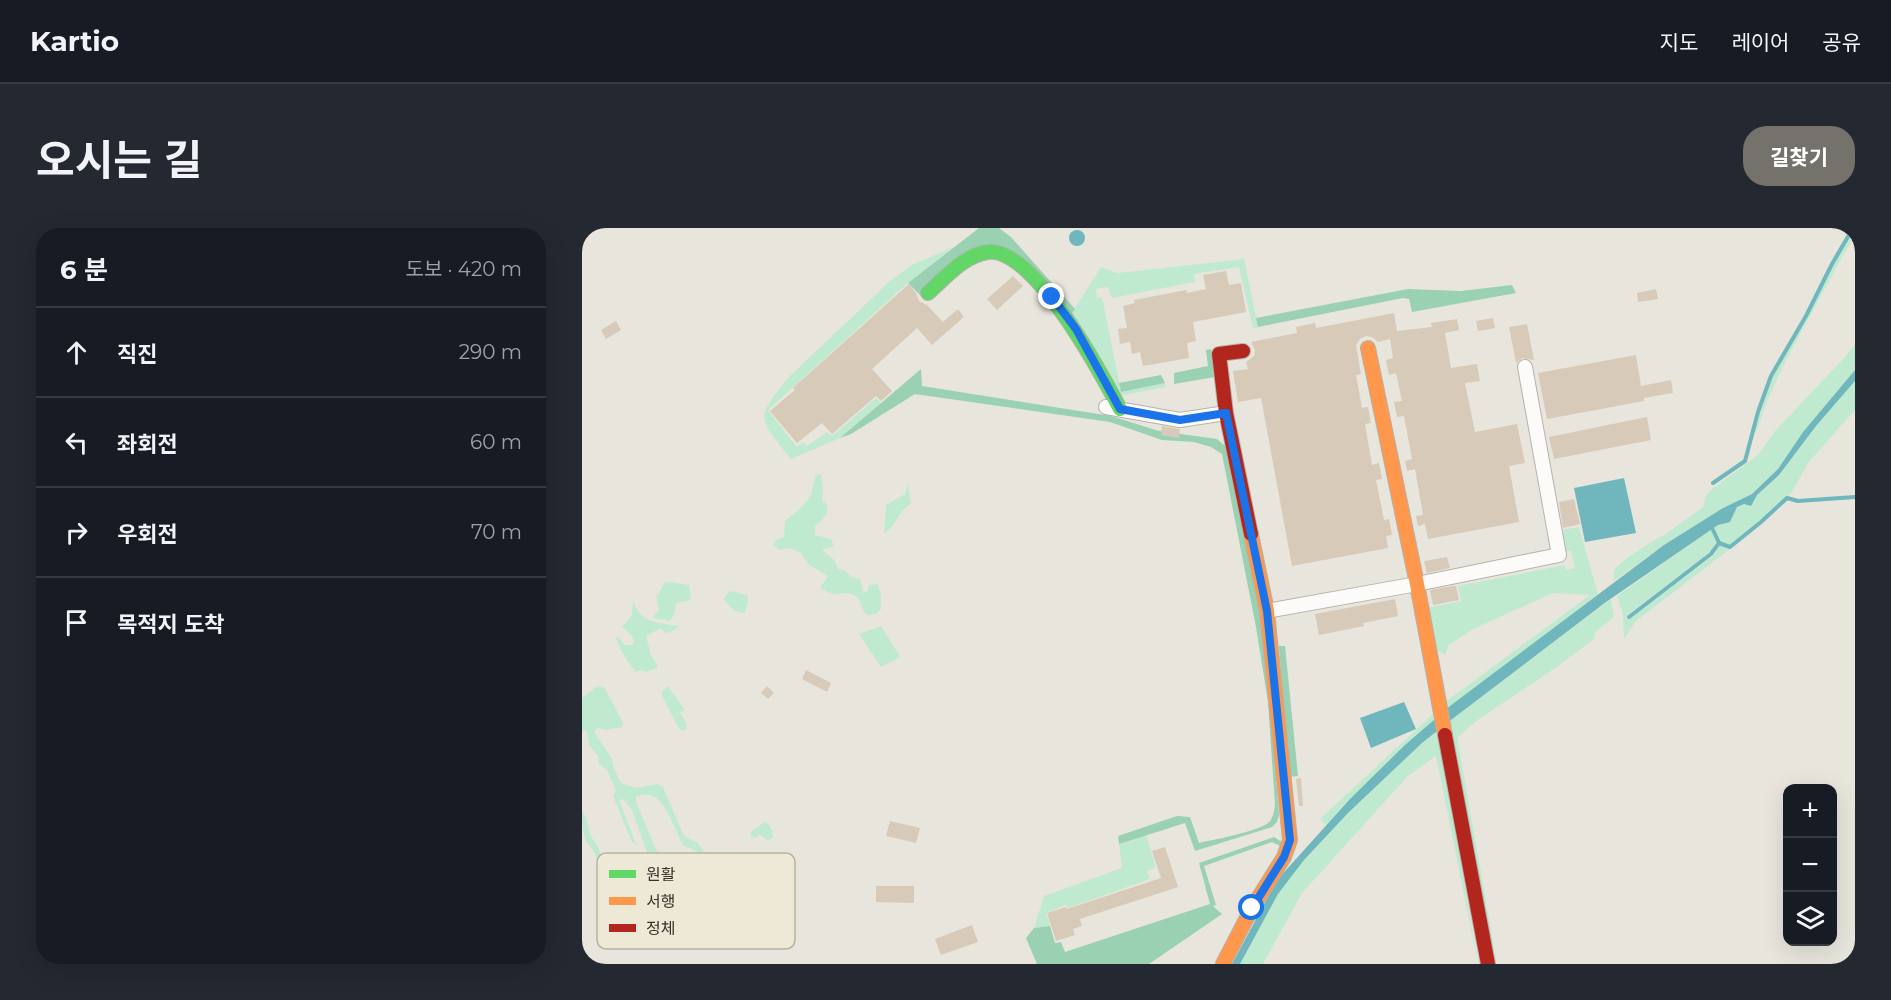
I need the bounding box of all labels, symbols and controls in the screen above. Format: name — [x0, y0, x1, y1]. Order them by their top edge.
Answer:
text: Kartio — [30, 24, 119, 58]
text: 지도 — [1660, 30, 1698, 55]
text: 레이어 — [1731, 30, 1789, 55]
text: 공유 — [1822, 30, 1861, 55]
button: 길찾기 — [1743, 126, 1855, 186]
text: 오시는 길 — [36, 134, 202, 186]
text: 6 분 — [60, 254, 108, 286]
text: 도보 · 420 m — [405, 257, 522, 281]
route end — [1038, 283, 1064, 309]
icon: ahead — [60, 336, 93, 369]
text: 290 m — [459, 340, 522, 364]
text: 직진 — [117, 341, 157, 368]
icon: left — [60, 426, 93, 459]
text: 60 m — [470, 430, 522, 454]
text: 좌회전 — [117, 431, 178, 458]
icon: right — [60, 516, 93, 549]
text: 70 m — [471, 520, 522, 544]
text: 우회전 — [117, 521, 178, 548]
icon: arrive — [60, 606, 93, 639]
text: 목적지 도착 — [117, 611, 224, 638]
map controls — [1783, 784, 1837, 946]
button: + — [1783, 784, 1837, 838]
button: − — [1783, 838, 1837, 892]
legend — [597, 853, 795, 949]
text: 원활 — [646, 865, 676, 884]
text: 서행 — [646, 892, 675, 911]
button: layers — [1783, 892, 1837, 946]
route start — [1238, 894, 1264, 920]
text: 정체 — [646, 919, 675, 938]

